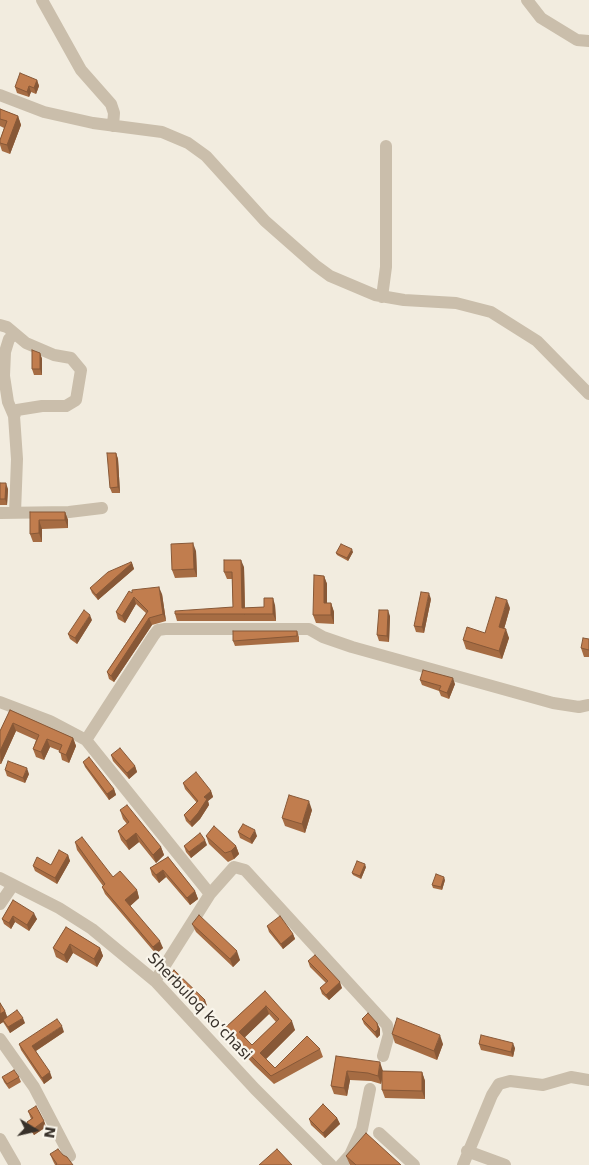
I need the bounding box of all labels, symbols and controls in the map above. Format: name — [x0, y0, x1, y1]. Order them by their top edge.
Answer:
street label: Sherbuloq koʻchasi — [143, 950, 255, 1064]
north arrow — [10, 1105, 60, 1155]
text: N — [41, 1125, 59, 1139]

